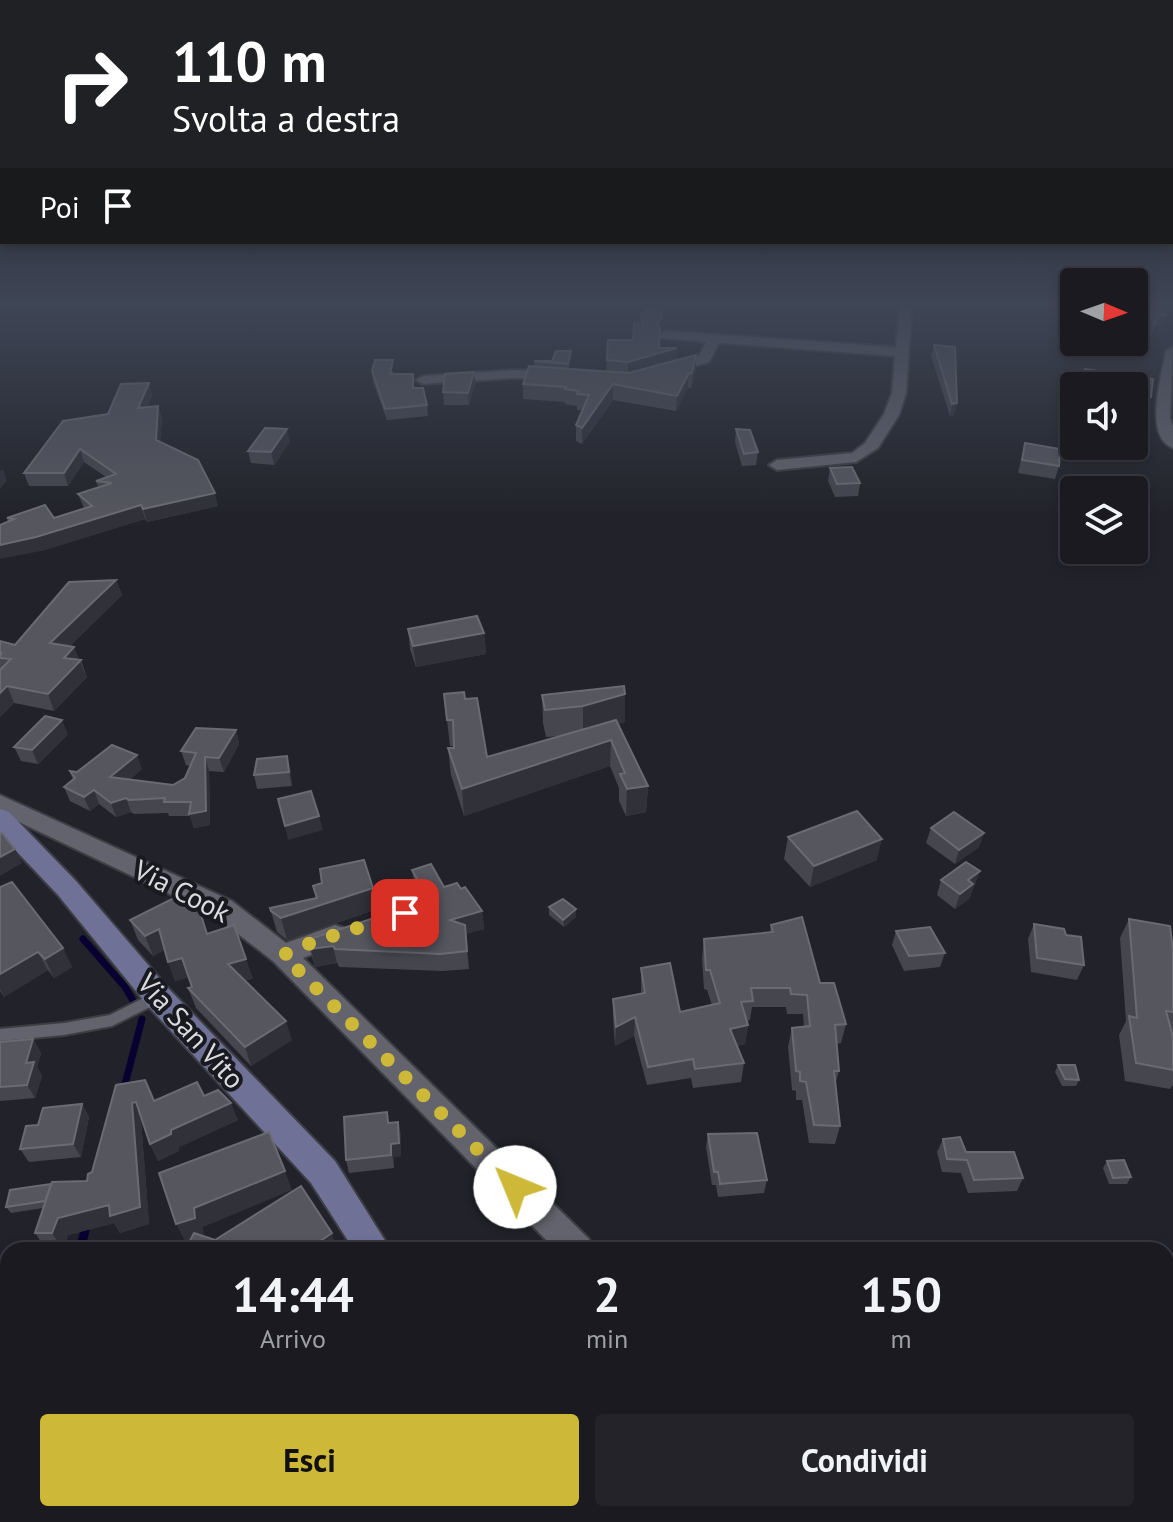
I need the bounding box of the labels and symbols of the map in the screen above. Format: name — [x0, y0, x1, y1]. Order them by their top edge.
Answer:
north arrow — [1060, 268, 1148, 356]
street label: Via Cook — [127, 850, 237, 931]
pin — [371, 879, 439, 947]
street label: Via San Vito — [129, 964, 253, 1096]
position arrow — [473, 1145, 557, 1229]

